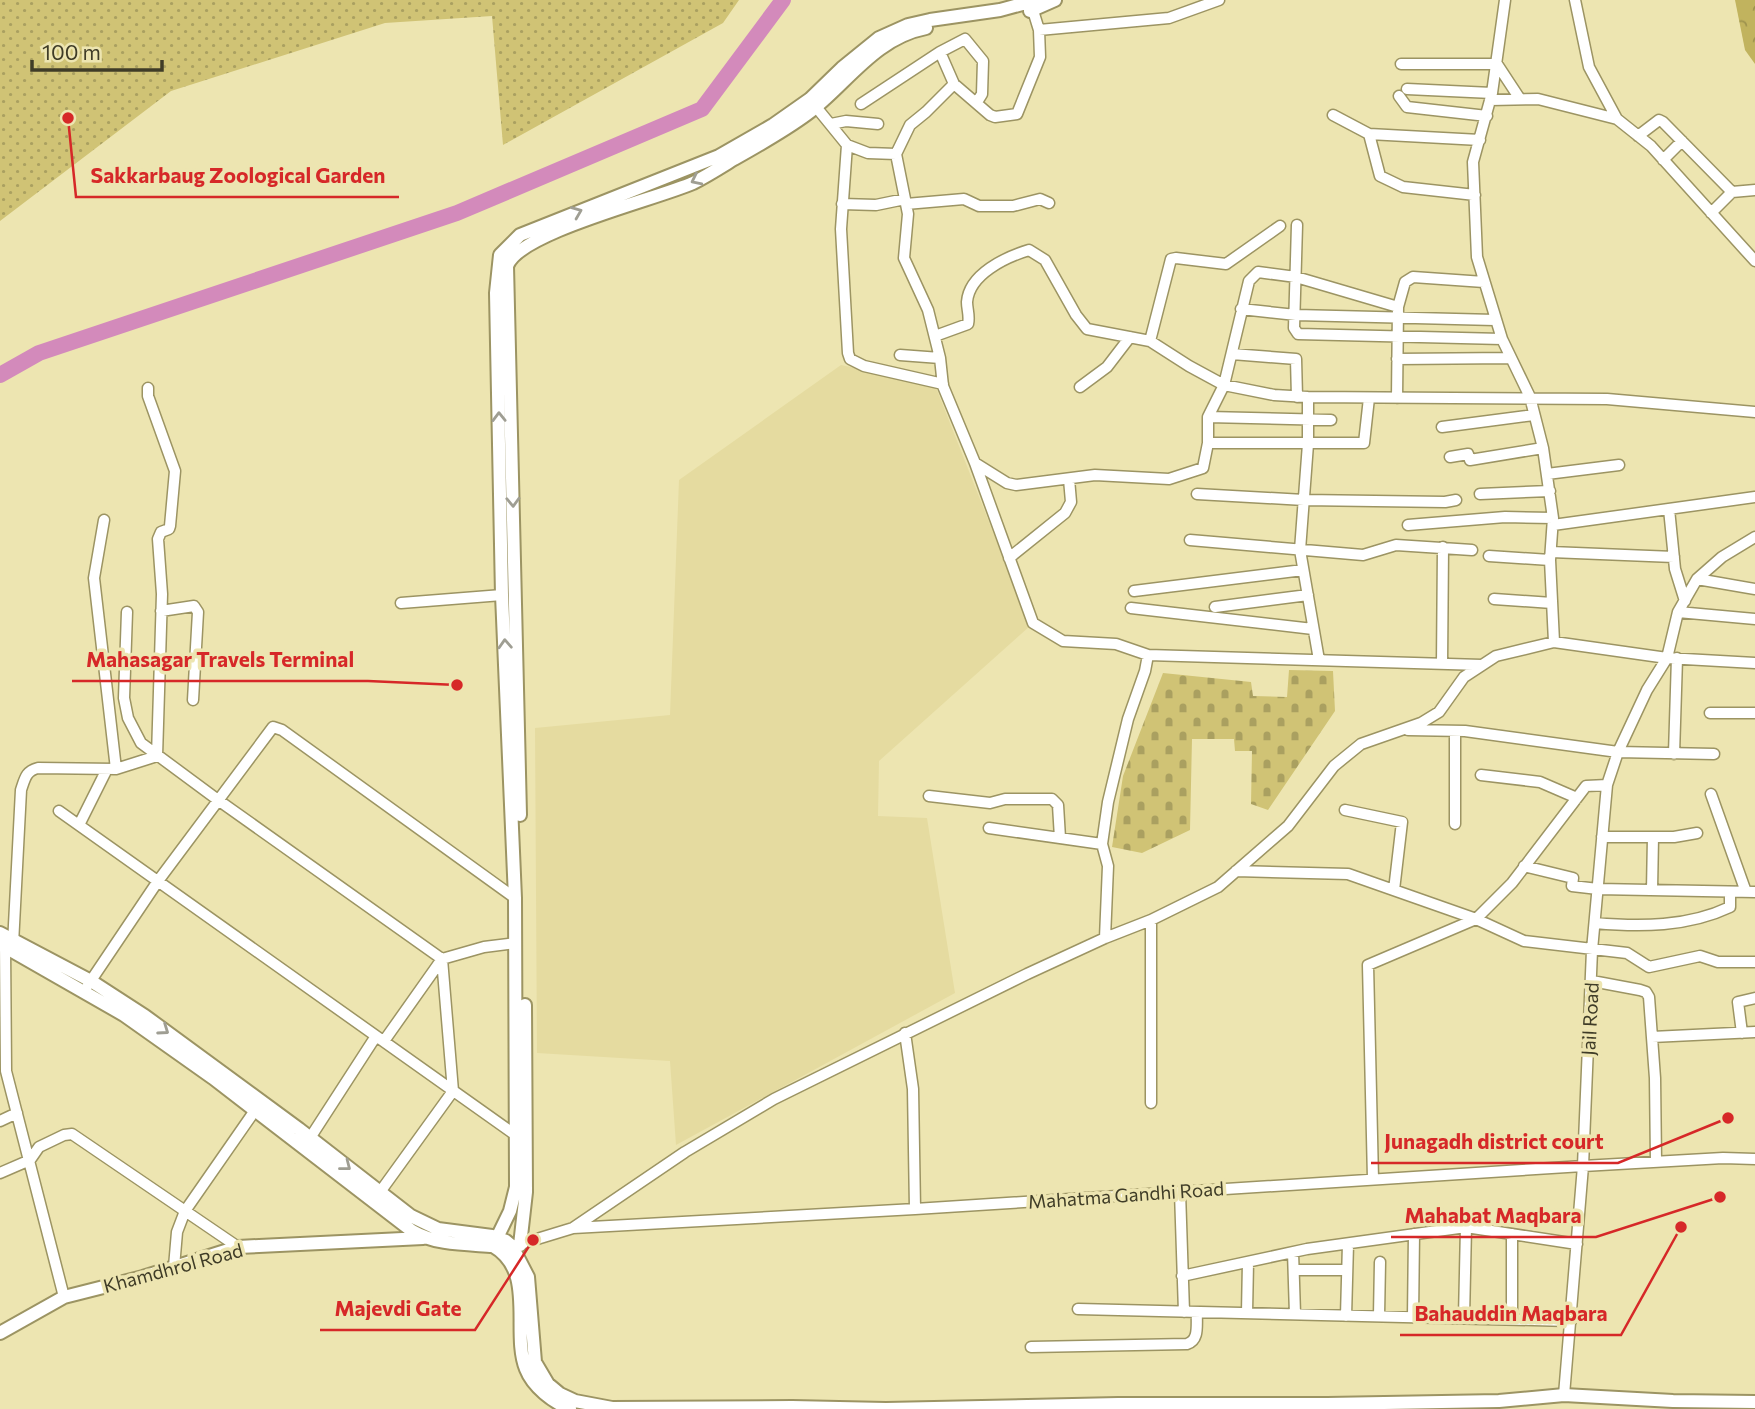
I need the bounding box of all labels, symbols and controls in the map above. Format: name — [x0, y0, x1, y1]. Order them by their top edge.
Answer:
scale bar — [32, 28, 161, 72]
text: 100 m — [42, 39, 101, 64]
callout: Sakkarbaug Zoological Garden — [76, 155, 399, 197]
text: Sakkarbaug Zoological Garden — [91, 162, 385, 187]
one-way arrow — [691, 172, 703, 186]
one-way arrow — [570, 206, 582, 220]
one-way arrow — [491, 411, 507, 422]
one-way arrow — [506, 497, 521, 508]
one-way arrow — [497, 638, 512, 649]
callout: Mahasagar Travels Terminal — [72, 639, 368, 681]
text: Mahasagar Travels Terminal — [86, 646, 354, 671]
street label: Jail Road — [1576, 982, 1603, 1056]
one-way arrow — [156, 1022, 169, 1034]
callout: Junagadh district court — [1371, 1121, 1618, 1163]
text: Junagadh district court — [1384, 1128, 1604, 1153]
one-way arrow — [339, 1158, 351, 1171]
street label: Mahatma Gandhi Road — [1027, 1176, 1225, 1213]
callout: Mahabat Maqbara — [1391, 1195, 1596, 1237]
text: Mahabat Maqbara — [1404, 1202, 1582, 1227]
street label: Khamdhrol Road — [101, 1238, 245, 1297]
callout: Majevdi Gate — [320, 1288, 475, 1330]
callout: Bahauddin Maqbara — [1400, 1293, 1621, 1335]
text: Majevdi Gate — [334, 1295, 462, 1320]
text: Bahauddin Maqbara — [1414, 1300, 1608, 1325]

